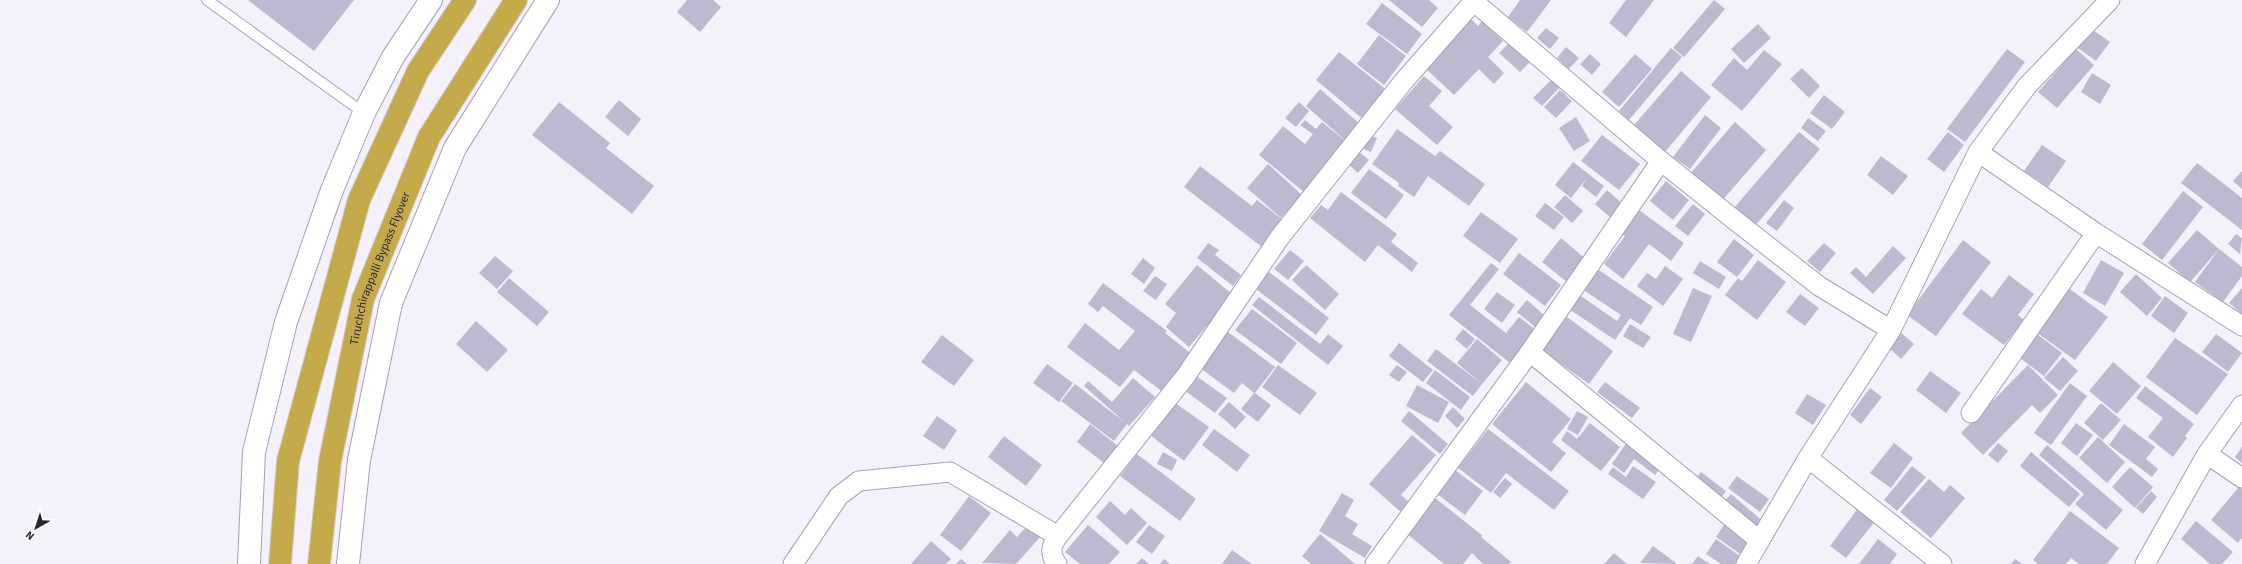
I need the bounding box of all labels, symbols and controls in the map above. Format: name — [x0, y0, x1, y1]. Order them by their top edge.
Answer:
street label: Tiruchchirappalli Bypass Flyover — [346, 189, 415, 347]
north arrow — [16, 508, 56, 548]
text: N — [22, 527, 38, 544]

